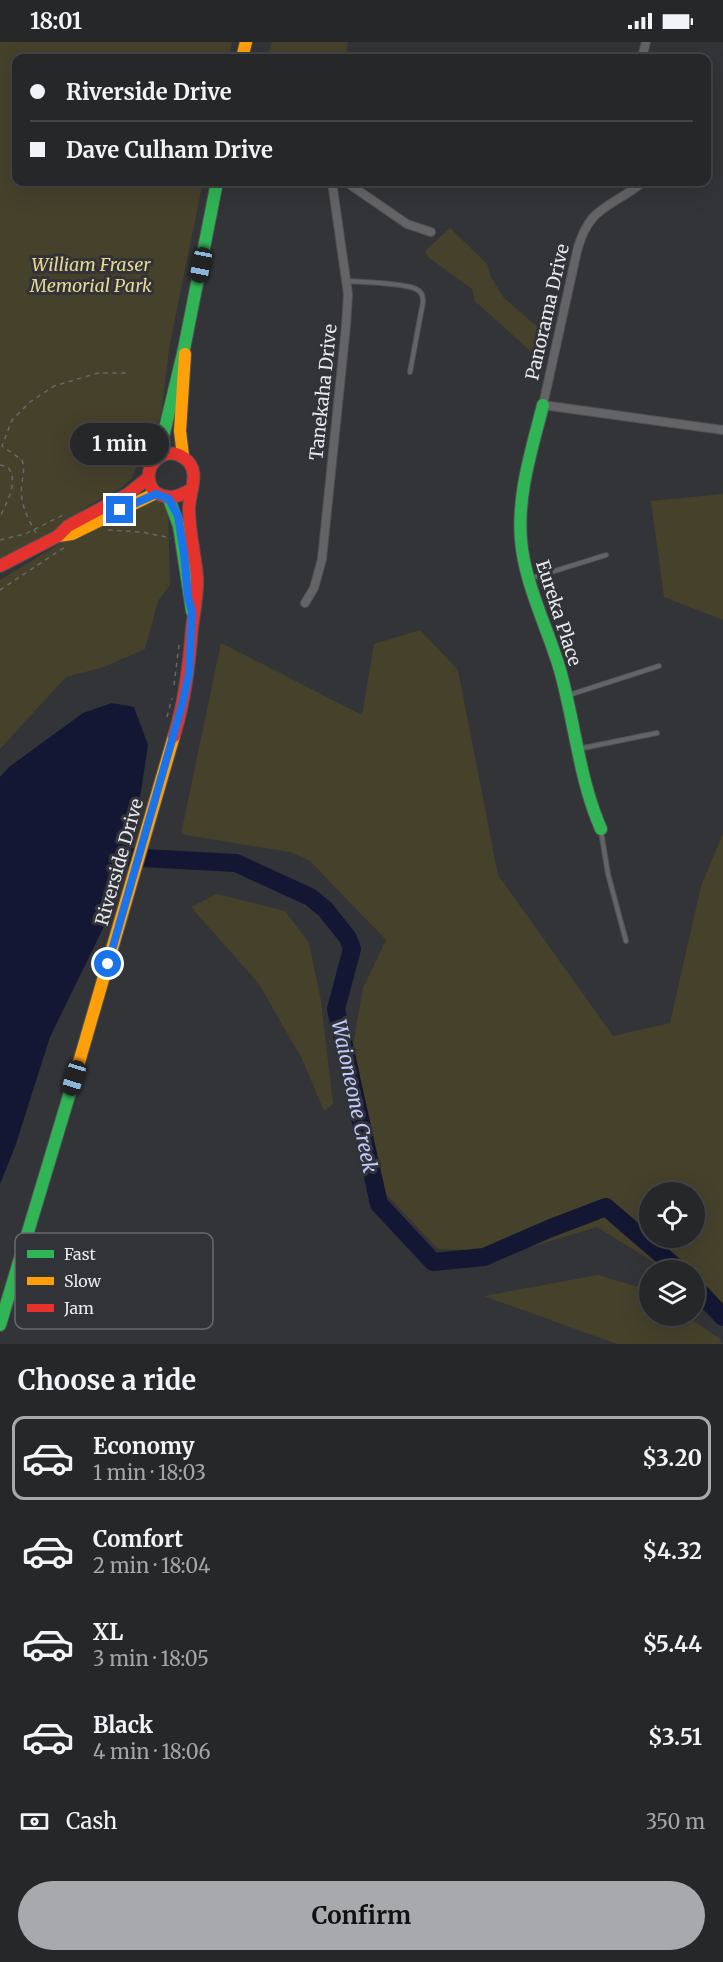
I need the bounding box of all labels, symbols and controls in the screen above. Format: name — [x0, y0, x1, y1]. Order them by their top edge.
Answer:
text: 18:01 — [30, 7, 82, 35]
text: Riverside Drive — [66, 78, 232, 106]
text: Dave Culham Drive — [66, 136, 273, 164]
street label: Panorama Drive — [520, 242, 574, 382]
car — [189, 246, 213, 284]
park label: William Fraser Memorial Park — [29, 253, 152, 297]
street label: Tanekaha Drive — [304, 323, 342, 461]
callout: 1 min — [70, 423, 170, 465]
text: 1 min — [92, 431, 147, 456]
route end — [106, 496, 133, 523]
street label: Eureka Place — [531, 557, 587, 669]
street label: Riverside Drive — [90, 796, 148, 928]
route start — [94, 950, 121, 977]
water label: Waioneone Creek — [327, 1017, 383, 1175]
car — [60, 1058, 88, 1098]
map controls — [639, 1182, 705, 1326]
button: locate — [639, 1182, 705, 1248]
legend — [15, 1233, 213, 1329]
text: Fast — [64, 1244, 97, 1264]
button: layers — [639, 1260, 705, 1326]
text: Slow — [64, 1271, 102, 1291]
text: Jam — [63, 1298, 94, 1318]
text: Choose a ride — [18, 1363, 196, 1397]
icon: car — [21, 1431, 75, 1485]
text: Economy — [93, 1432, 194, 1460]
text: $3.20 — [642, 1444, 702, 1472]
text: 1 min · 18:03 — [93, 1460, 206, 1485]
icon: car — [21, 1524, 75, 1578]
text: Comfort — [93, 1525, 183, 1553]
text: $4.32 — [643, 1537, 702, 1565]
text: 2 min · 18:04 — [93, 1553, 210, 1578]
icon: car — [21, 1617, 75, 1671]
text: XL — [93, 1618, 123, 1646]
text: $5.44 — [643, 1630, 702, 1658]
text: 3 min · 18:05 — [93, 1646, 209, 1671]
icon: car — [21, 1710, 75, 1764]
text: Black — [93, 1711, 153, 1739]
text: $3.51 — [648, 1723, 702, 1751]
text: 4 min · 18:06 — [93, 1739, 211, 1764]
icon: cash — [18, 1805, 51, 1838]
text: Cash — [66, 1807, 117, 1835]
text: 350 m — [646, 1809, 705, 1834]
button: Confirm — [18, 1881, 705, 1950]

